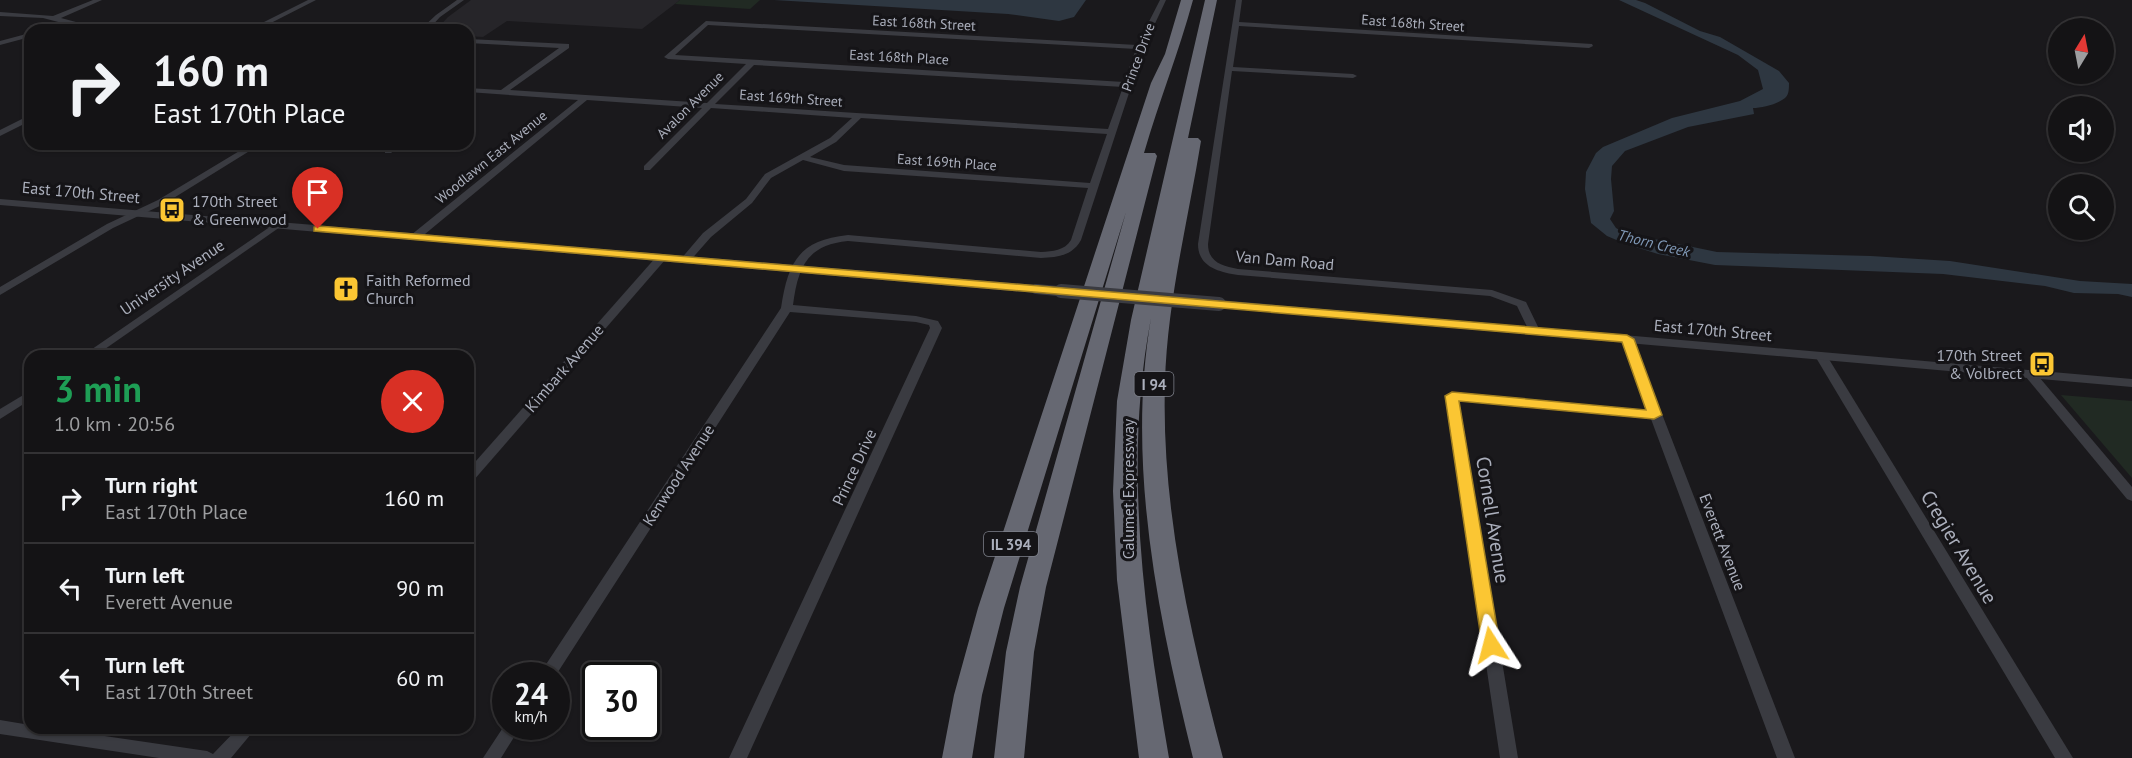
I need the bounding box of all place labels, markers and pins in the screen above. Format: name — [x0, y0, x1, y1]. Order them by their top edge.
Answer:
pin — [292, 167, 343, 229]
place label: 170th Street & Greenwood — [192, 191, 287, 229]
bus stop icon: 170th Street & Greenwood — [157, 195, 187, 225]
place label: Faith Reformed Church — [366, 270, 471, 308]
church icon: Faith Reformed Church — [331, 274, 361, 304]
place label: 170th Street & Volbrect — [1937, 345, 2023, 383]
bus stop icon: 170th Street & Volbrect — [2027, 349, 2057, 379]

